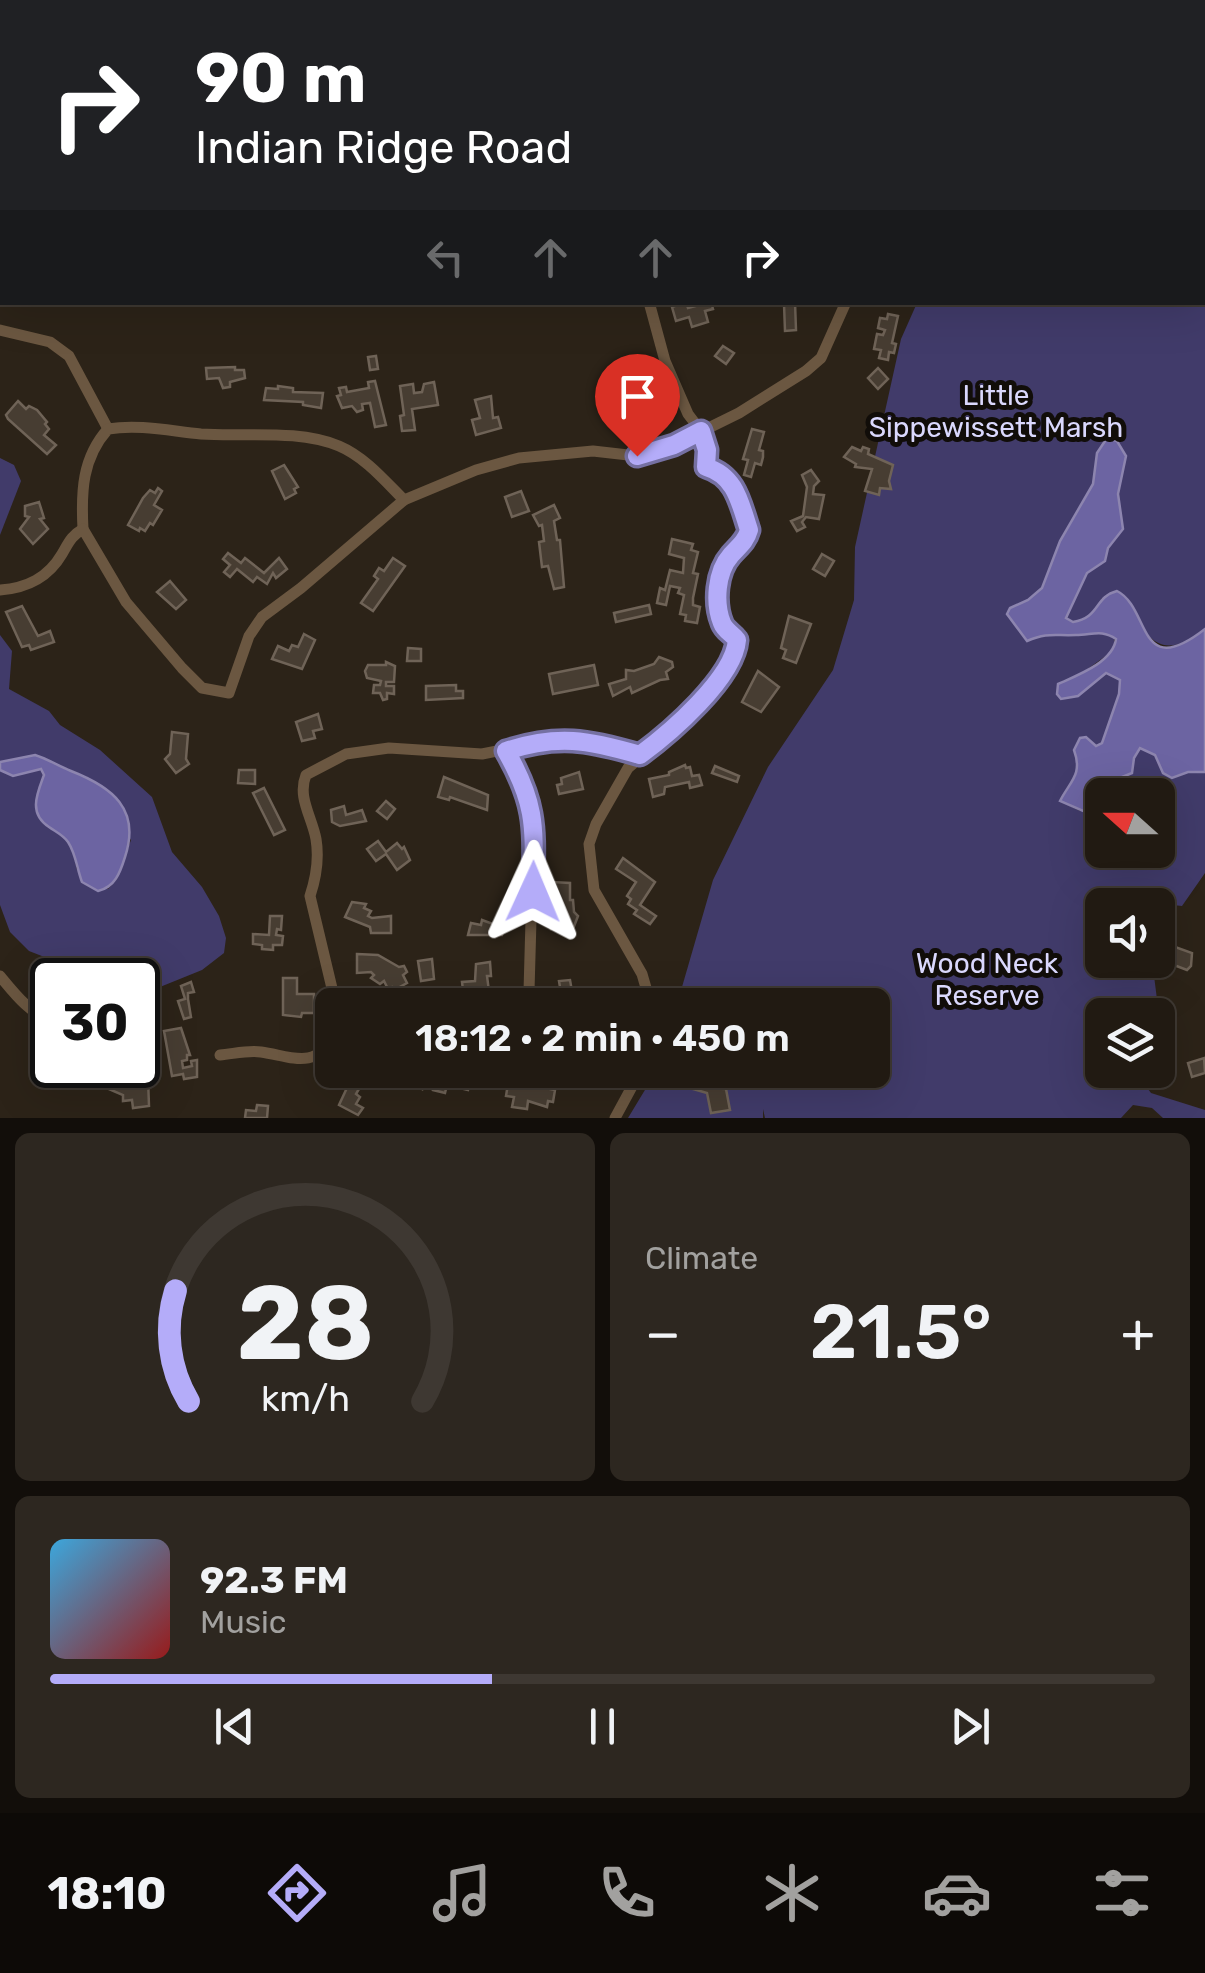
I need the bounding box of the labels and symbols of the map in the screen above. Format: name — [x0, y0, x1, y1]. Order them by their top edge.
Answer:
pin — [595, 354, 680, 457]
park label: Little Sippewissett Marsh — [869, 379, 1123, 444]
north arrow — [1085, 778, 1175, 868]
position arrow — [481, 840, 585, 944]
park label: Wood Neck Reserve — [916, 947, 1059, 1012]
speed limit sign: 30 — [30, 958, 160, 1088]

